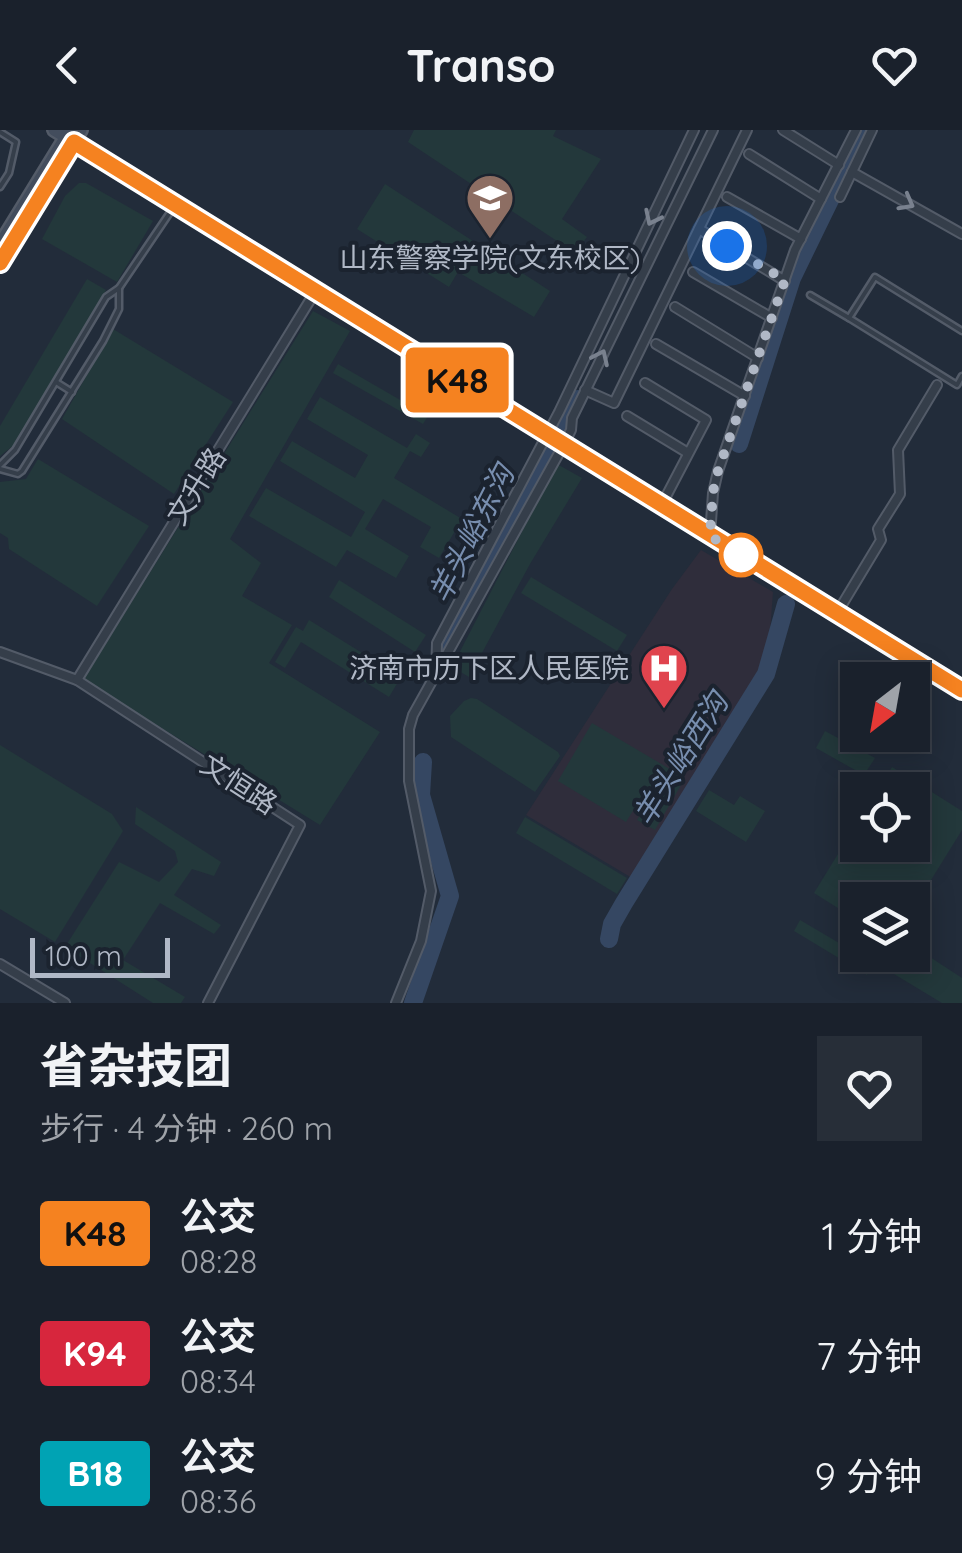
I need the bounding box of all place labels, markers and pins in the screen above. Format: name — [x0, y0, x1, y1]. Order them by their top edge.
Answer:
school or university icon: 山东警察学院(文东校区) — [464, 172, 516, 240]
place label: 山东警察学院(文东校区) — [340, 240, 640, 275]
unlabelled marker — [720, 534, 762, 576]
hospital icon: 济南市历下区人民医院 — [638, 642, 690, 710]
place label: 济南市历下区人民医院 — [349, 650, 629, 685]

